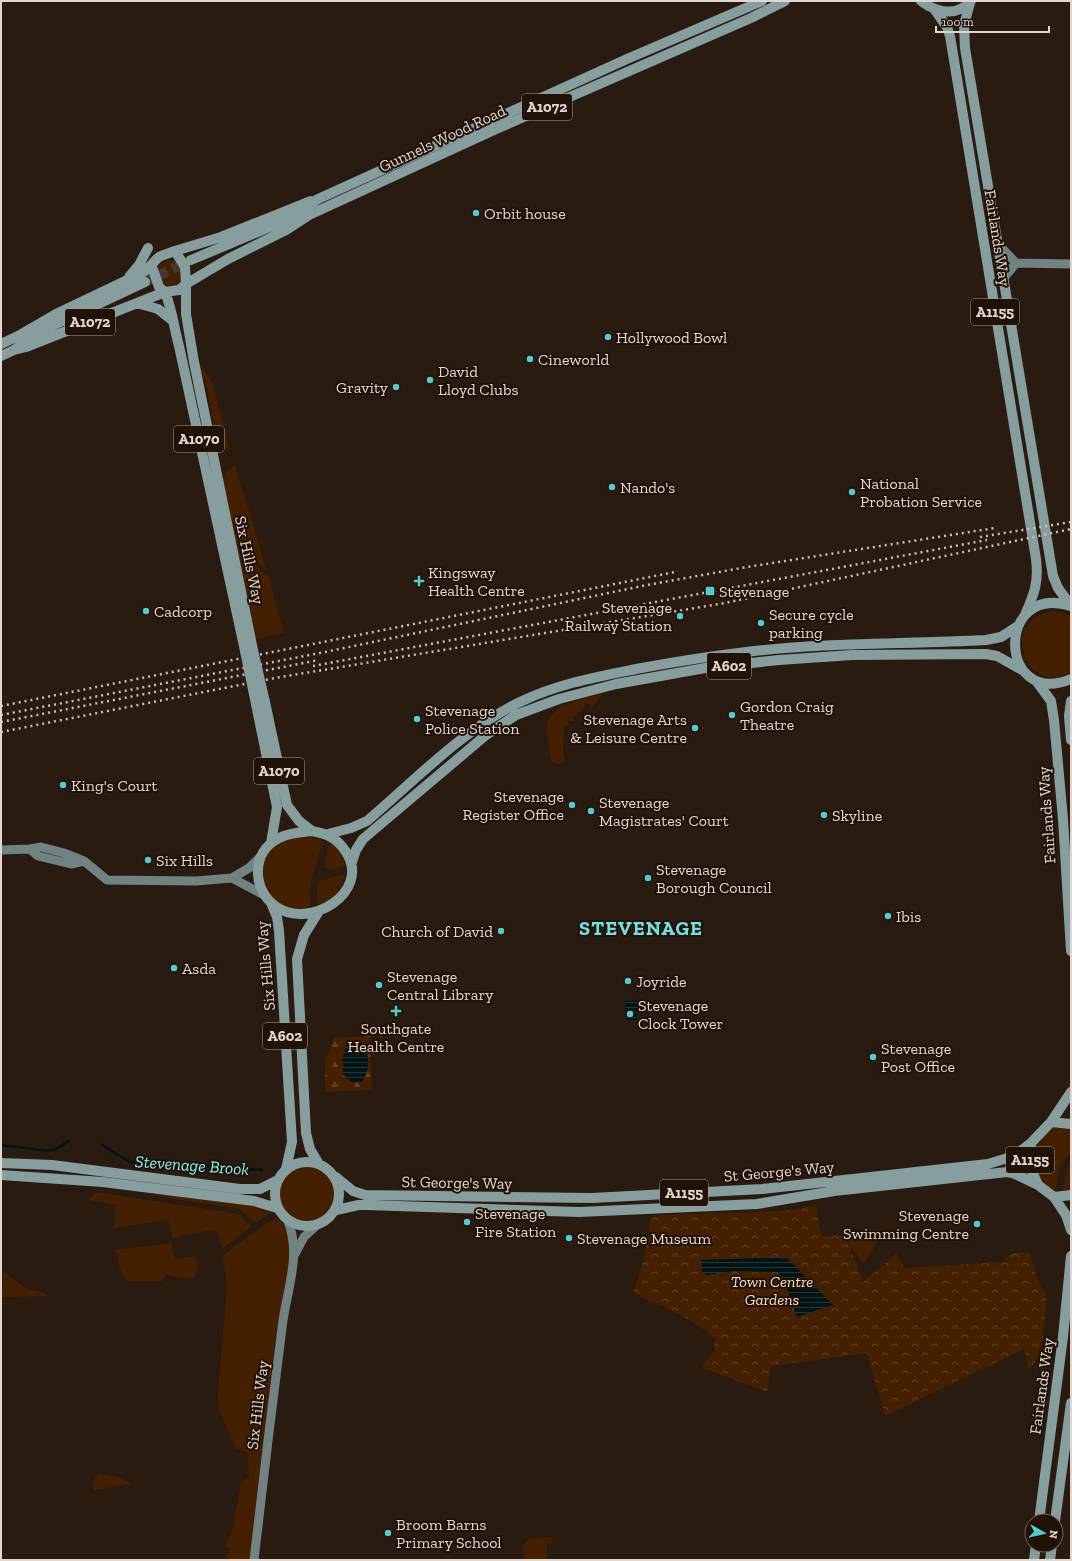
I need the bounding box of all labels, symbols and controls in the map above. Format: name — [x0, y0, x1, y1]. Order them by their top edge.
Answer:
scale bar — [936, 8, 1049, 34]
text: 100 m — [942, 15, 974, 29]
road number: A1072 — [522, 94, 572, 120]
street label: Gunnels Wood Road — [376, 101, 509, 176]
street label: Fairlands Way — [981, 188, 1015, 288]
place label: Orbit house — [484, 204, 566, 223]
marker: Orbit house — [471, 208, 481, 218]
road number: A1155 — [971, 299, 1019, 325]
road number: A1072 — [65, 309, 115, 335]
place label: Hollywood Bowl — [616, 328, 727, 347]
marker: Hollywood Bowl — [603, 332, 613, 342]
place label: Cineworld — [538, 350, 610, 369]
marker: Cineworld — [525, 354, 535, 364]
place label: David Lloyd Clubs — [438, 362, 518, 399]
marker: David Lloyd Clubs — [425, 375, 435, 385]
place label: Gravity — [336, 378, 389, 397]
marker: Gravity — [391, 382, 401, 392]
road number: A1070 — [174, 426, 224, 452]
place label: National Probation Service — [860, 474, 982, 511]
place label: Nando's — [620, 478, 675, 497]
marker: Nando's — [607, 482, 617, 492]
marker: National Probation Service — [847, 487, 857, 497]
street label: Six Hills Way — [231, 514, 268, 607]
place label: Kingsway Health Centre — [428, 563, 525, 600]
marker: Kingsway Health Centre — [413, 575, 425, 587]
place label: Stevenage — [719, 582, 789, 601]
marker: Stevenage — [704, 585, 716, 597]
place label: Stevenage Railway Station — [565, 598, 673, 635]
place label: Cadcorp — [154, 602, 212, 621]
place label: Secure cycle parking — [769, 605, 854, 642]
marker: Cadcorp — [141, 606, 151, 616]
marker: Stevenage Railway Station — [675, 611, 685, 621]
marker: Secure cycle parking — [756, 618, 766, 628]
road number: A602 — [707, 653, 751, 679]
place label: Gordon Craig Theatre — [740, 697, 834, 734]
place label: Stevenage Police Station — [425, 701, 520, 738]
place label: Stevenage Arts & Leisure Centre — [570, 710, 687, 747]
marker: Gordon Craig Theatre — [727, 710, 737, 720]
marker: Stevenage Police Station — [412, 714, 422, 724]
marker: Stevenage Arts & Leisure Centre — [690, 723, 700, 733]
road number: A1070 — [254, 758, 304, 784]
street label: Fairlands Way — [1034, 765, 1059, 864]
place label: King's Court — [71, 776, 158, 795]
marker: King's Court — [58, 780, 68, 790]
place label: Stevenage Register Office — [463, 787, 564, 824]
place label: Stevenage Magistrates' Court — [599, 793, 729, 830]
marker: Stevenage Register Office — [567, 800, 577, 810]
marker: Stevenage Magistrates' Court — [586, 806, 596, 816]
place label: Skyline — [832, 806, 882, 825]
marker: Skyline — [819, 810, 829, 820]
place label: Six Hills — [156, 851, 213, 870]
marker: Six Hills — [143, 855, 153, 865]
place label: Stevenage Borough Council — [656, 860, 772, 897]
marker: Stevenage Borough Council — [643, 873, 653, 883]
place label: Ibis — [896, 907, 921, 926]
marker: Ibis — [883, 911, 893, 921]
district label: STEVENAGE — [579, 916, 703, 940]
street label: Six Hills Way — [252, 920, 279, 1012]
place label: Church of David — [381, 922, 493, 941]
marker: Church of David — [496, 926, 506, 936]
place label: Asda — [182, 959, 216, 978]
marker: Asda — [169, 963, 179, 973]
place label: Stevenage Central Library — [387, 967, 494, 1004]
place label: Joyride — [636, 972, 687, 991]
marker: Joyride — [623, 976, 633, 986]
marker: Stevenage Central Library — [374, 980, 384, 990]
place label: Stevenage Clock Tower — [638, 996, 723, 1033]
marker: Southgate Health Centre — [390, 1005, 402, 1017]
marker: Stevenage Clock Tower — [625, 1009, 635, 1019]
place label: Southgate Health Centre — [348, 1019, 444, 1056]
road number: A602 — [263, 1023, 307, 1049]
place label: Stevenage Post Office — [881, 1039, 955, 1076]
marker: Stevenage Post Office — [868, 1052, 878, 1062]
road number: A1155 — [1006, 1147, 1054, 1173]
water label: Stevenage Brook — [134, 1151, 250, 1179]
street label: St George's Way — [723, 1157, 836, 1186]
street label: St George's Way — [401, 1172, 513, 1193]
road number: A1155 — [660, 1180, 708, 1206]
place label: Stevenage Fire Station — [475, 1204, 557, 1241]
place label: Stevenage Swimming Centre — [843, 1206, 969, 1243]
marker: Stevenage Fire Station — [462, 1217, 472, 1227]
marker: Stevenage Swimming Centre — [972, 1219, 982, 1229]
place label: Stevenage Museum — [577, 1229, 711, 1248]
marker: Stevenage Museum — [564, 1233, 574, 1243]
park label: Town Centre Gardens — [731, 1272, 813, 1309]
street label: Fairlands Way — [1025, 1336, 1058, 1436]
street label: Six Hills Way — [243, 1358, 273, 1451]
north arrow — [1024, 1513, 1064, 1553]
place label: Broom Barns Primary School — [396, 1515, 502, 1552]
marker: Broom Barns Primary School — [383, 1528, 393, 1538]
text: N — [1046, 1529, 1060, 1540]

